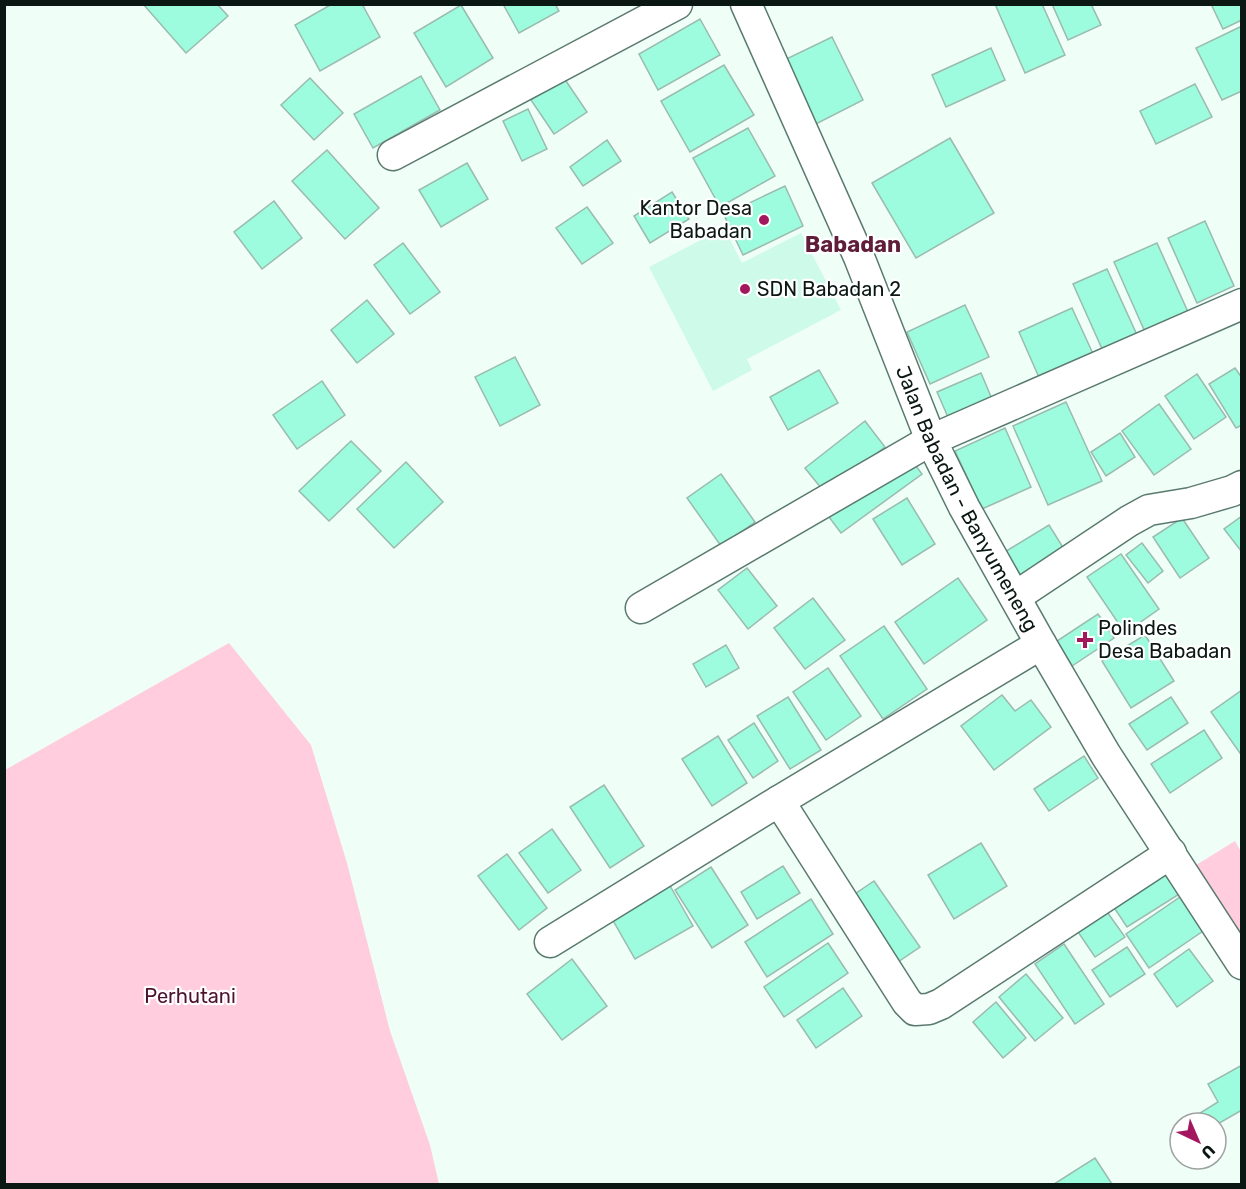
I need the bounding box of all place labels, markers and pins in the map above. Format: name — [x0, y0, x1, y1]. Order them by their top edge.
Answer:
place label: Kantor Desa Babadan — [640, 196, 752, 243]
marker: Kantor Desa Babadan — [757, 213, 771, 227]
place label: SDN Babadan 2 — [757, 277, 901, 301]
marker: SDN Babadan 2 — [738, 282, 752, 296]
place label: Polindes Desa Babadan — [1098, 616, 1232, 663]
marker: Polindes Desa Babadan — [1076, 631, 1094, 649]

